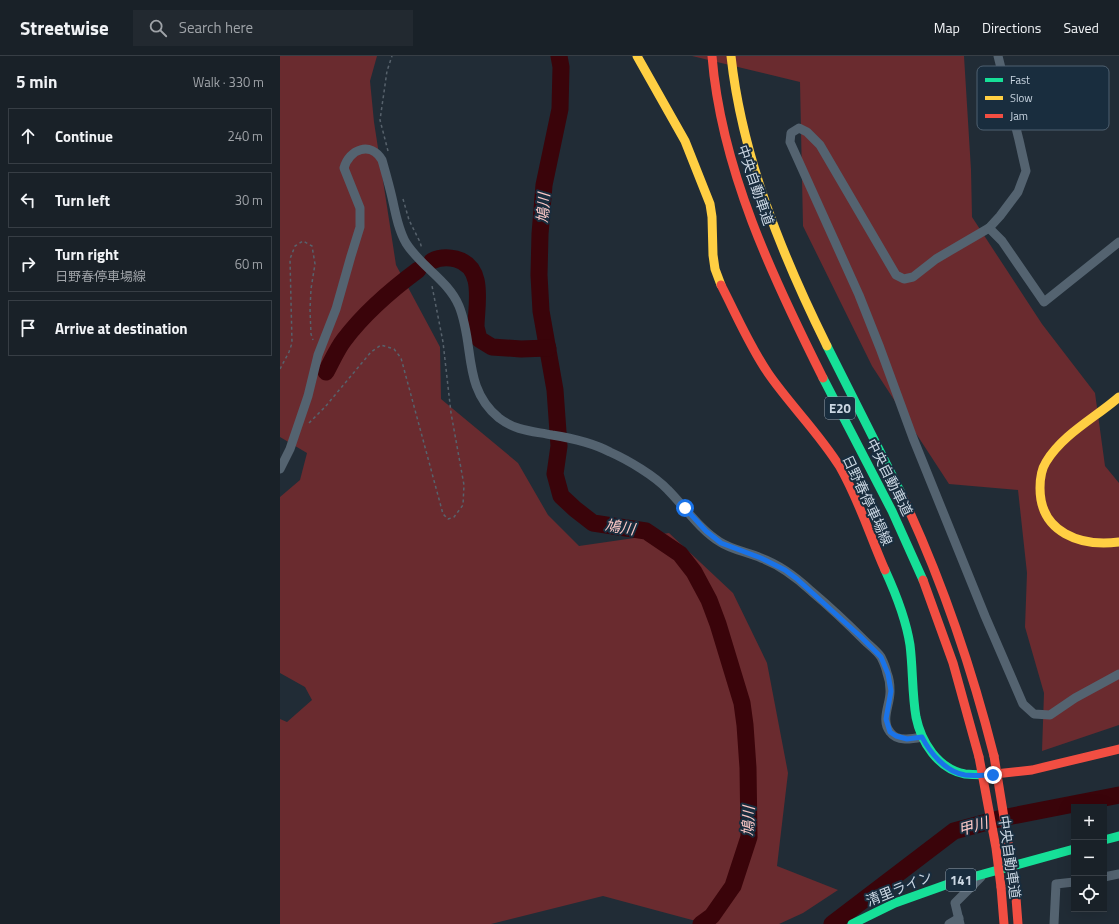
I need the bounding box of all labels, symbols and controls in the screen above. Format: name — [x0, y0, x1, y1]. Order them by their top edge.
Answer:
search box — [133, 10, 413, 46]
text: Streetwise — [20, 13, 109, 42]
text: Search here — [179, 16, 253, 39]
icon: search — [147, 17, 169, 39]
text: Map — [934, 17, 960, 38]
text: Directions — [982, 17, 1041, 38]
text: Saved — [1063, 17, 1099, 38]
legend — [977, 66, 1109, 130]
text: 5 min — [16, 69, 57, 95]
text: Walk · 330 m — [193, 72, 264, 92]
text: Fast — [1010, 72, 1030, 88]
text: Slow — [1010, 90, 1033, 106]
text: Jam — [1010, 108, 1028, 124]
icon: ahead — [17, 125, 39, 147]
text: Continue — [55, 125, 113, 148]
text: 240 m — [227, 126, 263, 146]
street label: 中央自動車道 — [732, 142, 780, 228]
icon: left — [17, 189, 39, 211]
text: Turn left — [55, 189, 110, 212]
text: 30 m — [235, 190, 263, 210]
water label: 鳩川 — [531, 190, 555, 224]
text: Turn right — [55, 243, 119, 266]
icon: right — [17, 253, 39, 275]
text: 60 m — [235, 254, 263, 274]
text: 日野春停車場線 — [55, 266, 146, 286]
icon: arrive — [17, 317, 39, 339]
text: Arrive at destination — [55, 317, 188, 340]
road number: E20 — [825, 397, 855, 419]
street label: 中央自動車道 — [862, 435, 918, 519]
street label: 日野春停車場線 — [838, 451, 898, 549]
route start — [676, 499, 694, 517]
water label: 鳩川 — [604, 514, 638, 541]
route end — [984, 766, 1002, 784]
water label: 鳩川 — [736, 804, 760, 836]
map controls — [1071, 804, 1107, 912]
button: + — [1071, 804, 1107, 840]
water label: 甲川 — [955, 810, 993, 841]
street label: 中央自動車道 — [994, 814, 1026, 900]
button: − — [1071, 840, 1107, 876]
street label: 清里ライン — [863, 865, 935, 911]
road number: 141 — [946, 869, 976, 891]
button: locate — [1071, 876, 1107, 912]

